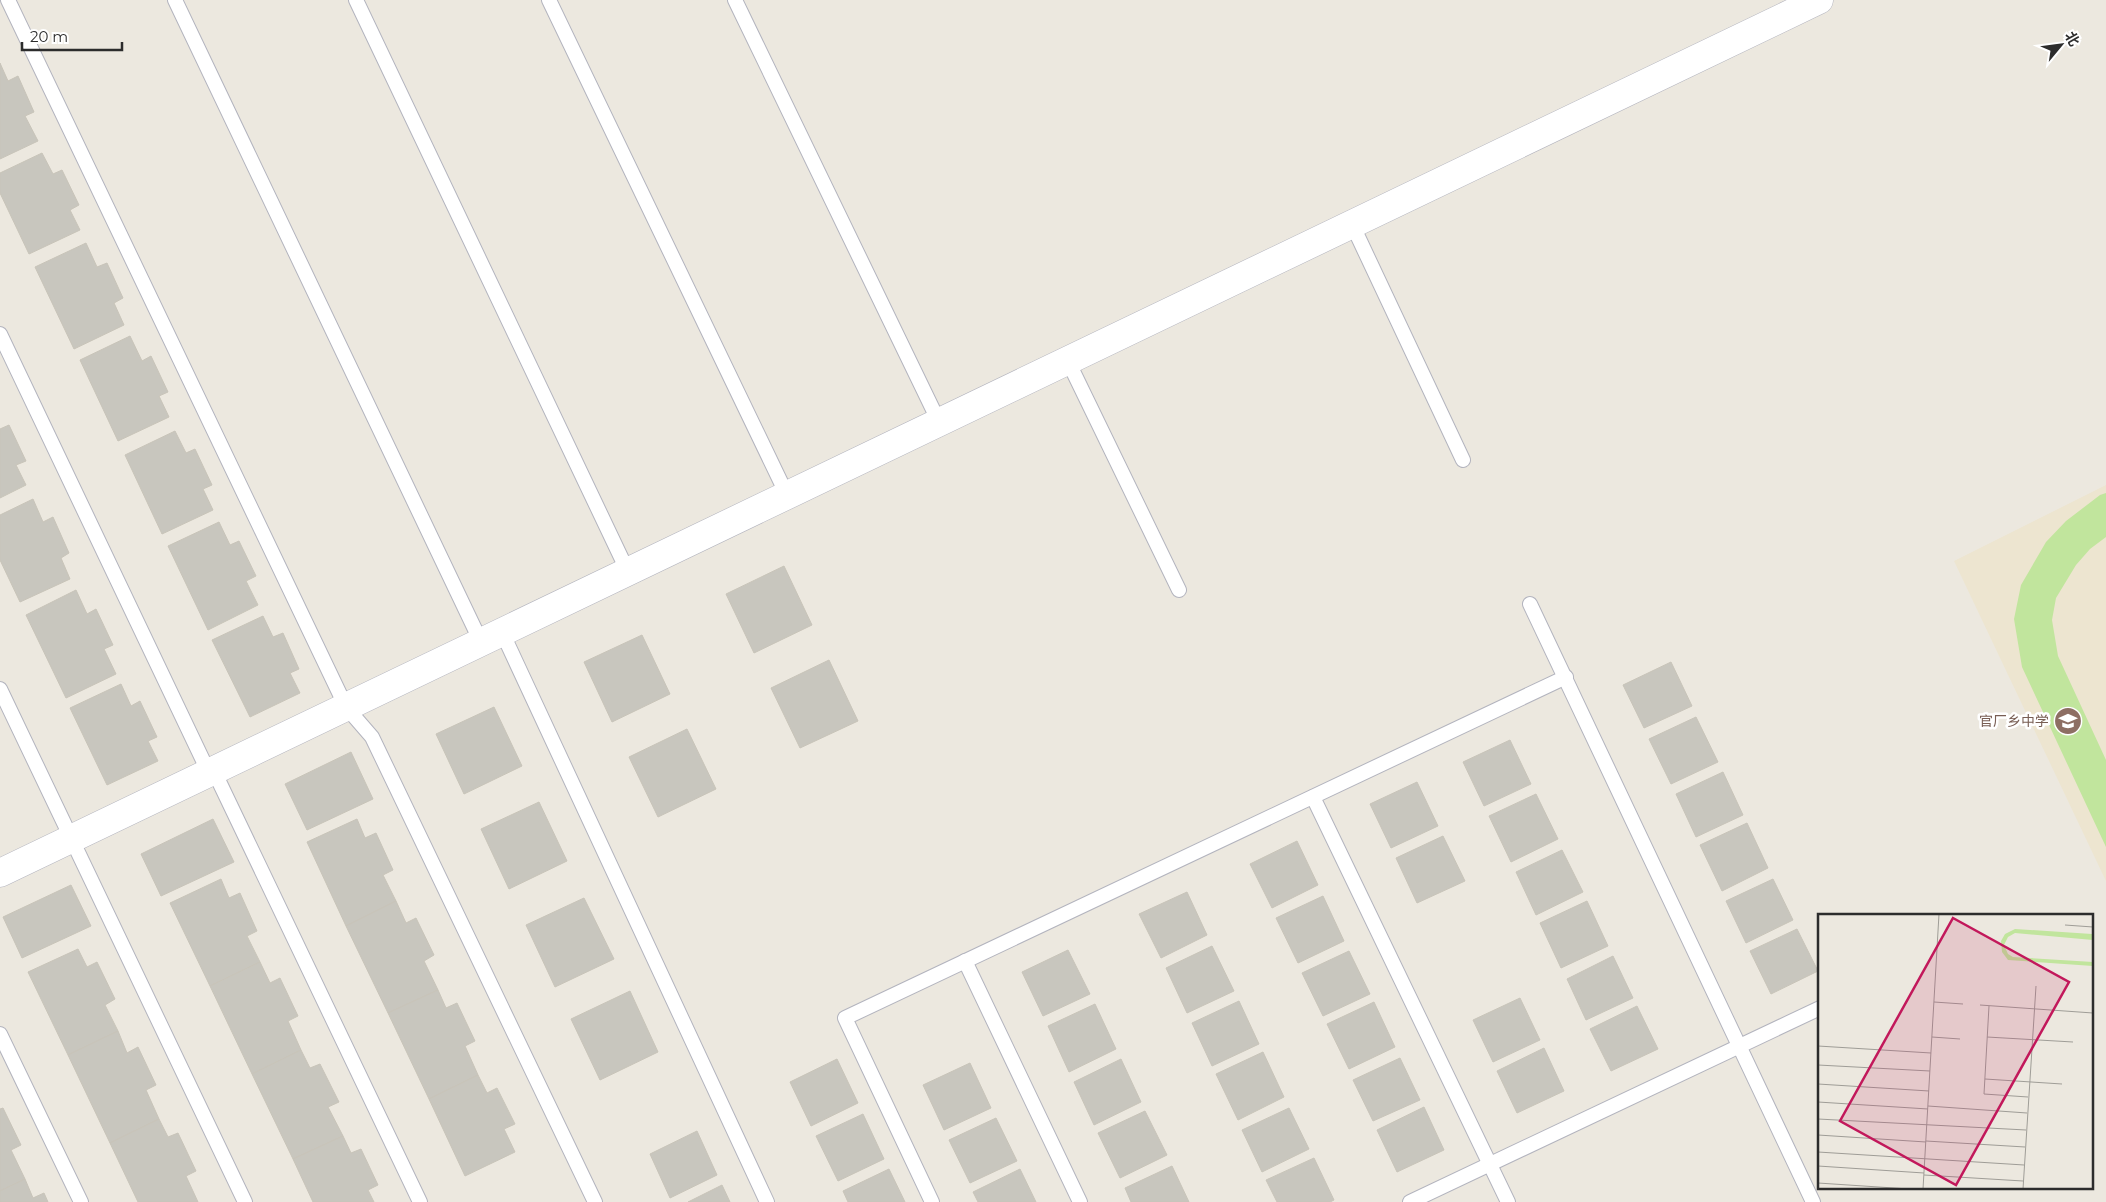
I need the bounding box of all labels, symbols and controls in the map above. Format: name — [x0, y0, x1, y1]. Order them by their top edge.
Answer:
scale bar — [22, 20, 122, 52]
north arrow — [2036, 20, 2086, 70]
text: 20 m — [30, 27, 68, 46]
text: 北 — [2061, 28, 2084, 49]
school or university icon: 官厂乡中学 — [2053, 706, 2083, 736]
place label: 官厂乡中学 — [1979, 712, 2049, 730]
inset map — [1818, 914, 2094, 1190]

